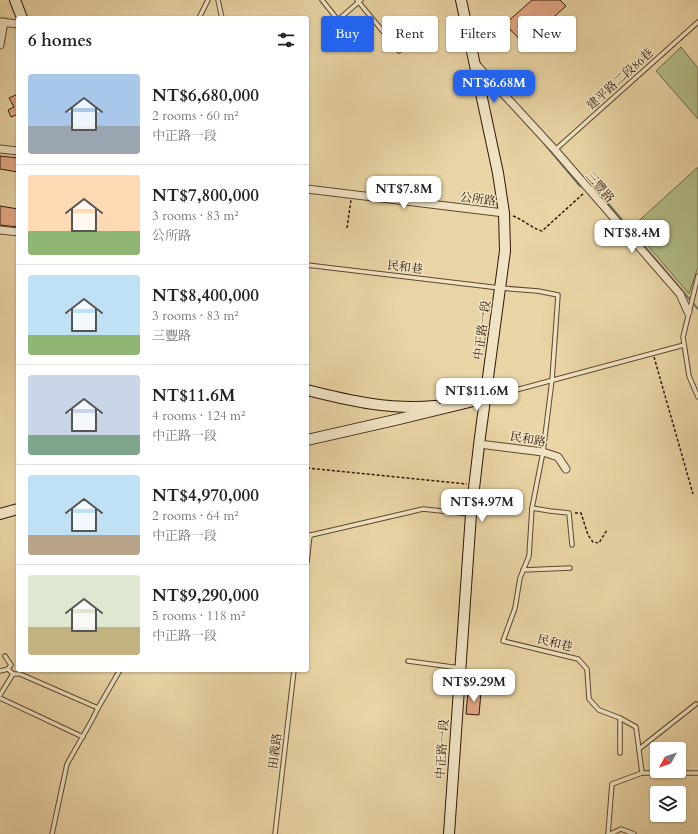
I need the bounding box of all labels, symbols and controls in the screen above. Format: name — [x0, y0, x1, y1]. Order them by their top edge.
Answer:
chip: Buy — [321, 16, 374, 52]
chip: Rent — [382, 16, 438, 52]
chip: Filters — [446, 16, 510, 52]
chip: New — [518, 16, 576, 52]
text: 6 homes — [28, 29, 92, 52]
icon: filters — [275, 29, 297, 51]
street label: 建平路二段86巷 — [583, 45, 657, 113]
pin: NT$6.68M — [453, 70, 535, 104]
text: NT$6.68M — [462, 74, 526, 92]
text: NT$6,680,000 — [152, 84, 259, 107]
icon: home — [60, 90, 108, 138]
text: 2 rooms · 60 m² — [152, 107, 239, 125]
text: 中正路一段 — [152, 127, 217, 145]
street label: 三豐路 — [582, 168, 618, 206]
pin: NT$7.8M — [367, 176, 441, 210]
text: NT$7.8M — [375, 180, 433, 198]
text: NT$7,800,000 — [152, 184, 259, 207]
street label: 公所路 — [459, 189, 497, 209]
icon: home — [60, 191, 108, 239]
text: 3 rooms · 83 m² — [152, 207, 239, 225]
pin: NT$8.4M — [595, 220, 669, 254]
text: NT$8.4M — [603, 224, 661, 242]
text: 公所路 — [152, 227, 191, 245]
street label: 民和巷 — [386, 257, 424, 277]
text: NT$8,400,000 — [152, 284, 259, 307]
icon: home — [60, 291, 108, 339]
street label: 中正路一段 — [470, 299, 494, 361]
text: 3 rooms · 83 m² — [152, 307, 239, 325]
text: 三豐路 — [152, 327, 191, 345]
pin: NT$11.6M — [436, 378, 518, 412]
text: NT$11.6M — [445, 382, 509, 400]
text: NT$11.6M — [152, 384, 235, 407]
icon: home — [60, 391, 108, 439]
text: 4 rooms · 124 m² — [152, 407, 245, 425]
text: 中正路一段 — [152, 427, 217, 445]
street label: 民和路 — [509, 428, 547, 450]
text: NT$4,970,000 — [152, 484, 259, 507]
pin: NT$4.97M — [441, 489, 523, 523]
icon: home — [60, 491, 108, 539]
text: NT$4.97M — [450, 493, 514, 511]
text: 2 rooms · 64 m² — [152, 507, 239, 525]
text: 中正路一段 — [152, 527, 217, 545]
text: NT$9,290,000 — [152, 584, 259, 607]
icon: home — [60, 591, 108, 639]
text: 5 rooms · 118 m² — [152, 607, 245, 625]
text: 中正路一段 — [152, 627, 217, 645]
street label: 民和巷 — [536, 631, 574, 655]
pin: NT$9.29M — [433, 669, 515, 703]
text: NT$9.29M — [442, 673, 506, 691]
street label: 中正路一段 — [432, 719, 452, 779]
street label: 田義路 — [265, 732, 285, 770]
north arrow — [650, 742, 686, 778]
map controls — [650, 742, 686, 822]
button: layers — [650, 786, 686, 822]

